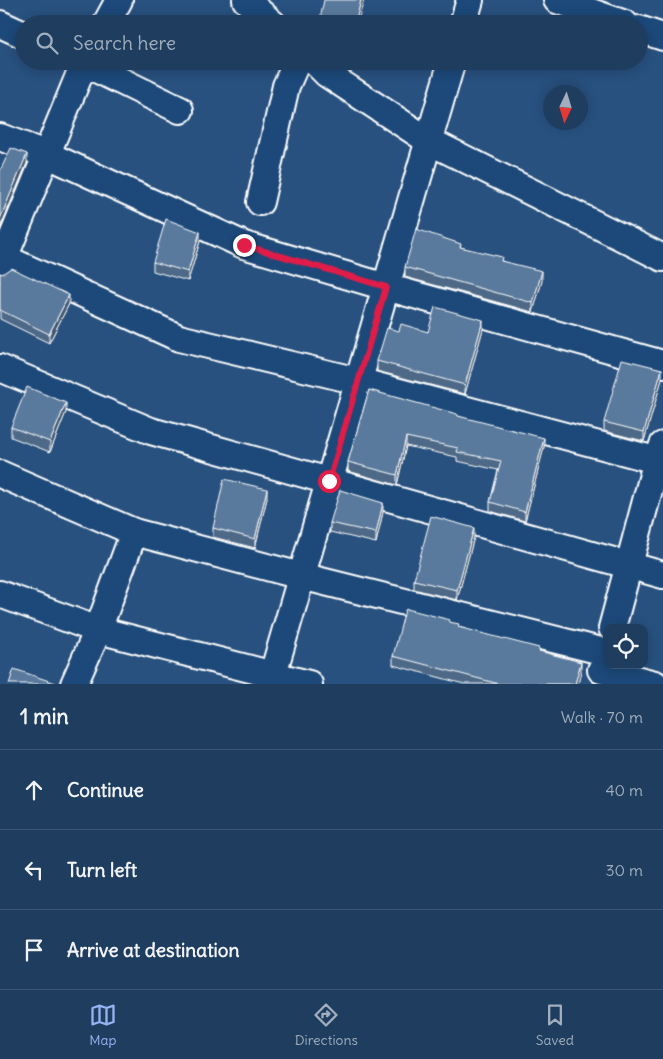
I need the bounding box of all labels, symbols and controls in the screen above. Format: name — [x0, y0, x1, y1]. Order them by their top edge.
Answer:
search box — [15, 15, 648, 70]
icon: search — [33, 29, 61, 57]
text: Search here — [73, 31, 176, 55]
north arrow — [543, 85, 588, 130]
route end — [233, 234, 256, 257]
route start — [318, 470, 341, 493]
map controls — [603, 624, 648, 669]
button: locate — [603, 624, 648, 669]
text: 1 min — [20, 703, 69, 730]
text: Walk · 70 m — [561, 707, 643, 727]
icon: ahead — [20, 776, 48, 804]
text: Continue — [67, 778, 144, 802]
text: 40 m — [605, 780, 643, 800]
icon: left — [20, 856, 48, 884]
text: Turn left — [67, 858, 137, 882]
text: 30 m — [606, 860, 643, 880]
icon: arrive — [20, 936, 48, 964]
text: Arrive at destination — [67, 938, 240, 962]
tab: Map — [89, 1001, 117, 1049]
tab: Directions — [295, 1001, 358, 1049]
tab: Saved — [536, 1001, 574, 1049]

